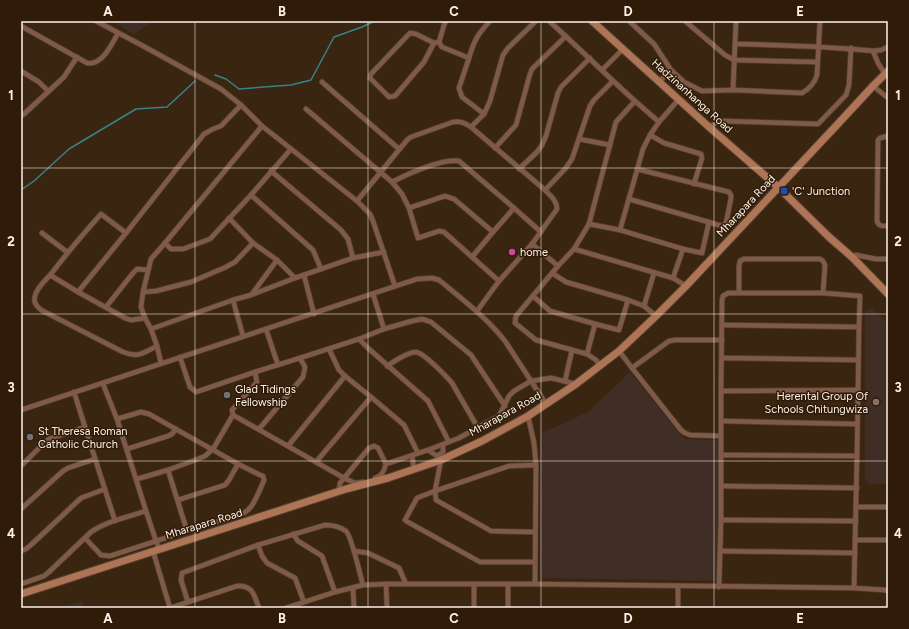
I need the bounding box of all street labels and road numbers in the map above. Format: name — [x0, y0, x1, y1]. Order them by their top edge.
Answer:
street label: Hadzinanhanga Road — [649, 56, 735, 136]
street label: Mharapara Road — [714, 172, 778, 240]
street label: Mharapara Road — [467, 389, 543, 439]
street label: Mharapara Road — [164, 506, 244, 542]

